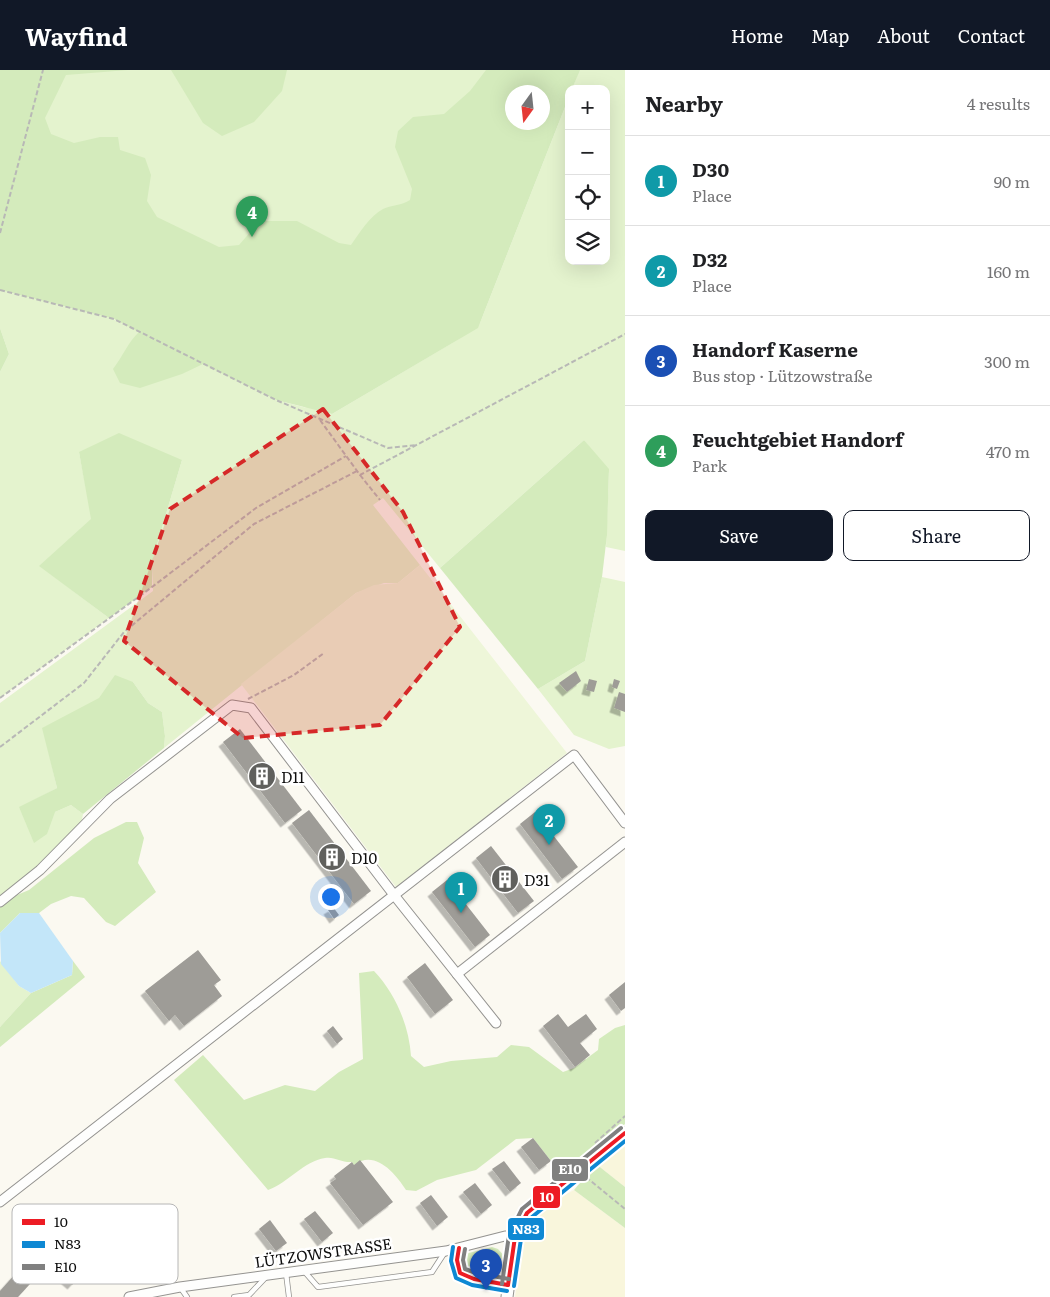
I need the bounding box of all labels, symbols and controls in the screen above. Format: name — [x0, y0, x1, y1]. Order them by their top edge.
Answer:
text: Wayfind — [25, 18, 128, 53]
text: Home — [731, 22, 783, 49]
text: Map — [811, 22, 849, 49]
text: About — [877, 22, 930, 49]
text: Contact — [958, 22, 1025, 49]
north arrow — [505, 85, 550, 130]
map controls — [565, 85, 610, 265]
button: + — [565, 85, 610, 130]
text: Nearby — [645, 87, 723, 118]
text: 4 results — [967, 91, 1030, 115]
button: − — [565, 130, 610, 175]
text: D30 — [692, 155, 729, 183]
text: 1 — [658, 169, 664, 193]
text: 90 m — [994, 169, 1030, 193]
button: locate — [565, 175, 610, 220]
text: Place — [692, 183, 732, 207]
pin: 4 — [236, 196, 268, 237]
button: layers — [565, 220, 610, 265]
text: D32 — [692, 245, 727, 273]
text: 2 — [657, 259, 665, 283]
text: 160 m — [987, 259, 1030, 283]
text: Place — [692, 273, 732, 297]
text: Handorf Kaserne — [692, 335, 858, 363]
text: 3 — [657, 349, 665, 373]
text: 300 m — [984, 349, 1030, 373]
text: Bus stop · Lützowstraße — [692, 363, 873, 387]
text: Feuchtgebiet Handorf — [692, 425, 903, 453]
text: 4 — [656, 439, 666, 463]
text: 470 m — [986, 439, 1030, 463]
text: Park — [692, 453, 727, 477]
button: Save — [645, 510, 833, 561]
button: Share — [843, 510, 1030, 561]
building icon: D11 — [247, 761, 277, 791]
place label: D11 — [281, 765, 305, 788]
pin: 2 — [533, 804, 565, 845]
building icon: D10 — [317, 842, 347, 872]
place label: D10 — [351, 846, 378, 869]
building icon: D31 — [490, 864, 520, 894]
place label: D31 — [524, 868, 550, 891]
pin: 1 — [445, 872, 477, 913]
your location — [318, 884, 344, 910]
line badge: E10 — [551, 1158, 589, 1182]
text: E10 — [558, 1158, 582, 1178]
line badge: 10 — [532, 1185, 561, 1209]
text: 10 — [540, 1186, 555, 1206]
legend — [12, 1204, 178, 1284]
text: 10 — [54, 1211, 68, 1231]
line badge: N83 — [507, 1217, 545, 1241]
text: N83 — [512, 1218, 540, 1238]
street label: LÜTZOWSTRASSE — [253, 1231, 393, 1273]
text: N83 — [54, 1233, 81, 1253]
pin: 3 — [470, 1249, 502, 1290]
text: E10 — [54, 1256, 77, 1276]

